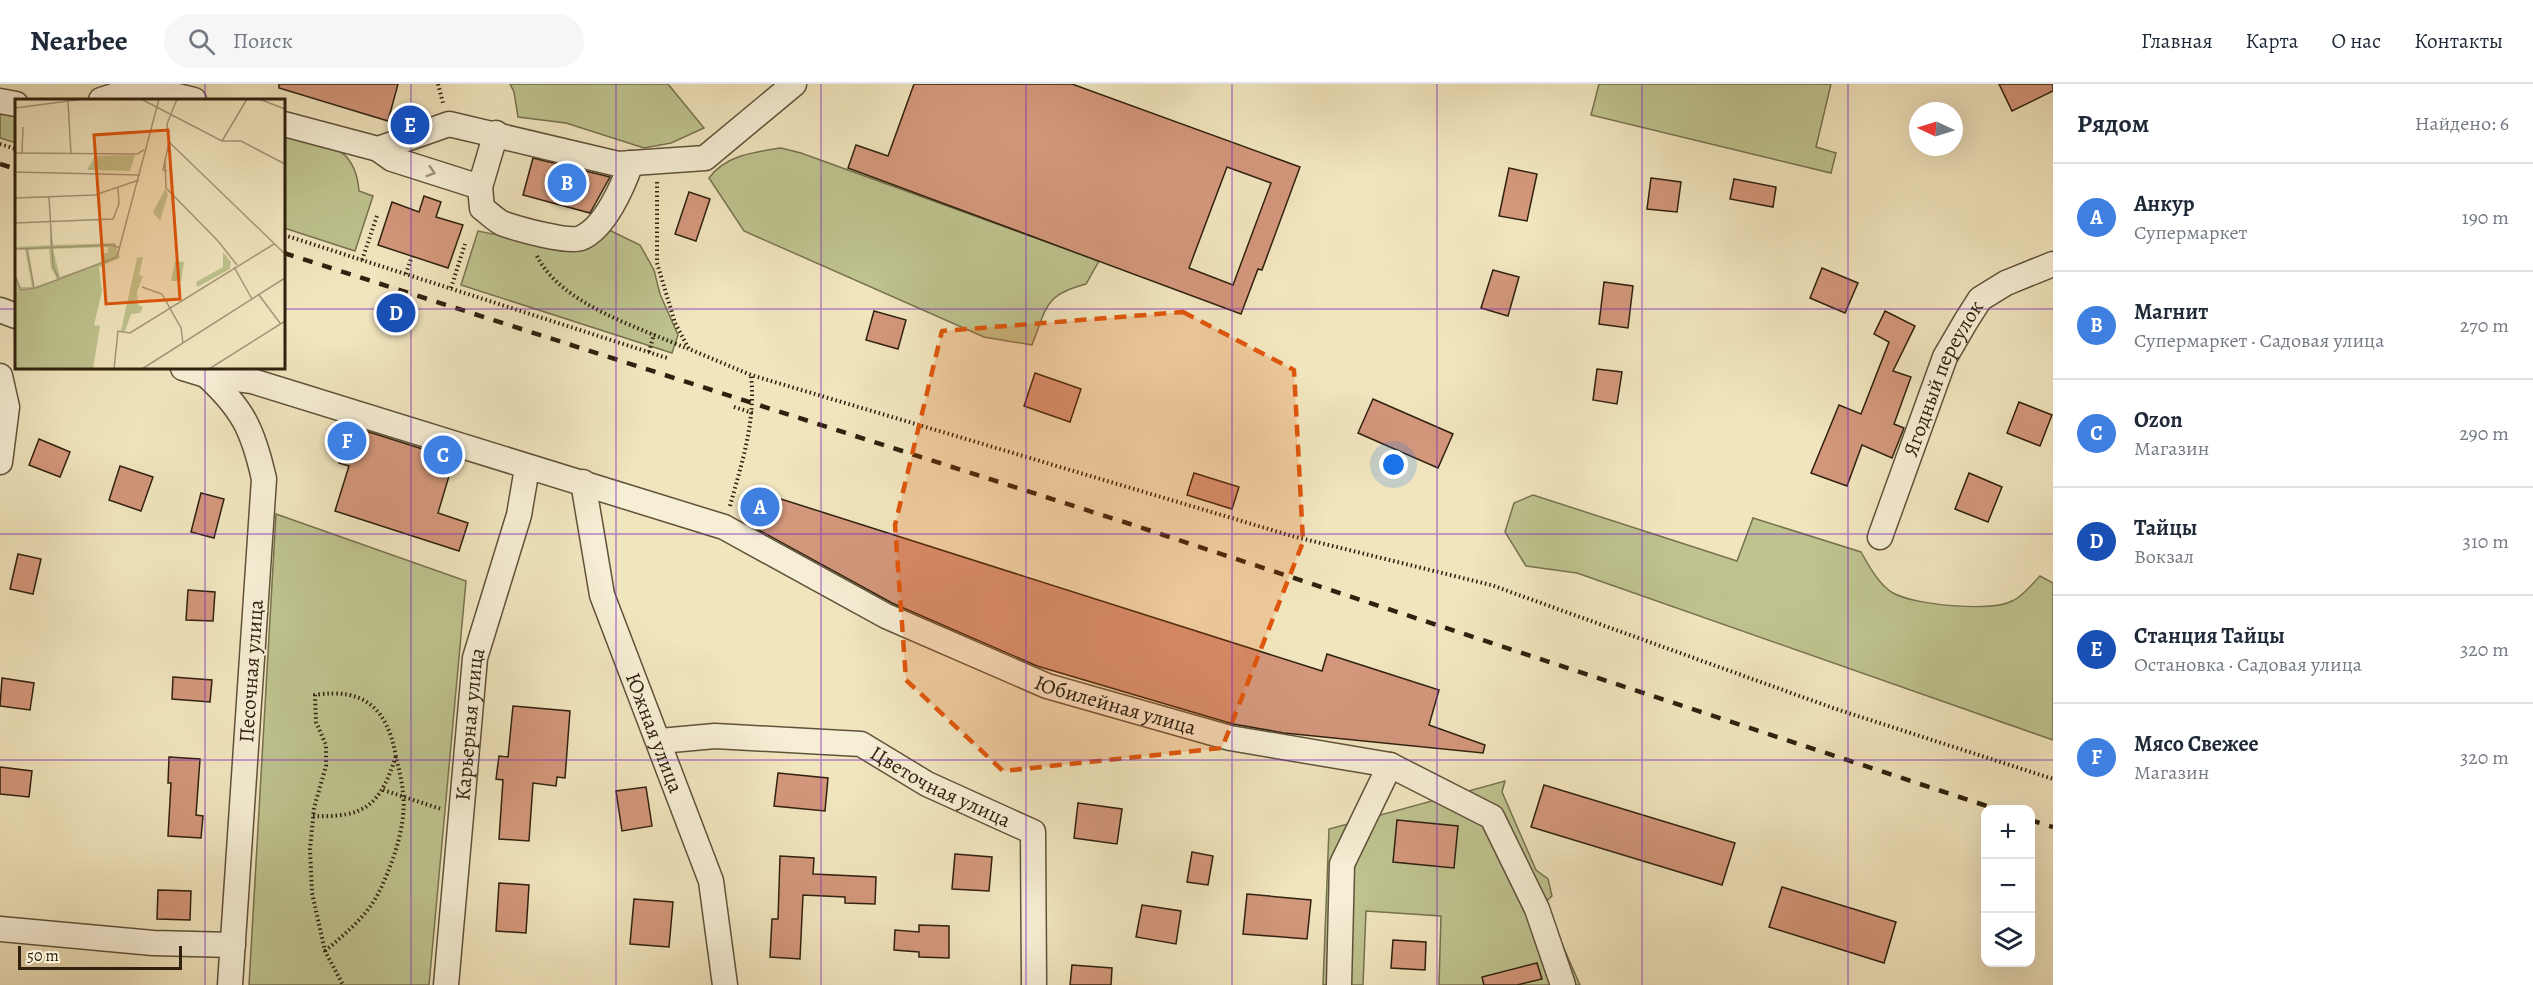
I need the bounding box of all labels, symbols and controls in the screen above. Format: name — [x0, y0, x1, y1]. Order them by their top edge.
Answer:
search box — [164, 14, 584, 68]
text: Nearbee — [30, 22, 128, 60]
icon: search — [185, 25, 218, 58]
text: Поиск — [233, 26, 293, 56]
text: Главная — [2141, 27, 2213, 55]
text: Карта — [2246, 27, 2298, 55]
text: О нас — [2331, 27, 2381, 55]
text: Контакты — [2414, 27, 2503, 55]
inset map — [15, 99, 285, 369]
pin: E — [390, 102, 430, 147]
north arrow — [1909, 102, 1963, 156]
text: Рядом — [2077, 106, 2149, 141]
text: Найдено: 6 — [2415, 110, 2509, 137]
pin: B — [548, 160, 586, 206]
one-way arrow — [425, 165, 436, 177]
text: Анкур — [2134, 189, 2194, 219]
text: A — [2090, 204, 2103, 231]
text: 190 m — [2462, 204, 2509, 231]
text: Супермаркет — [2134, 219, 2248, 246]
pin: D — [376, 290, 416, 336]
street label: Ягодный переулок — [1896, 295, 1990, 460]
text: Магнит — [2134, 297, 2208, 327]
text: B — [2090, 312, 2103, 339]
text: 270 m — [2460, 312, 2509, 339]
text: Супермаркет · Садовая улица — [2134, 327, 2384, 354]
text: Ozon — [2134, 405, 2183, 435]
pin: F — [328, 418, 366, 464]
text: C — [2090, 420, 2103, 447]
text: 290 m — [2459, 420, 2509, 447]
pin: C — [424, 432, 462, 478]
text: Магазин — [2134, 435, 2209, 462]
your location — [1379, 450, 1408, 479]
pin: A — [740, 484, 780, 530]
text: Тайцы — [2134, 513, 2197, 543]
text: D — [2090, 528, 2103, 555]
text: 310 m — [2463, 528, 2509, 555]
text: Вокзал — [2134, 543, 2194, 570]
street label: Песочная улица — [232, 598, 270, 743]
text: Станция Тайцы — [2134, 621, 2285, 651]
text: E — [2091, 636, 2102, 663]
text: 320 m — [2460, 636, 2509, 663]
street label: Карьерная улица — [448, 644, 492, 802]
text: Остановка · Садовая улица — [2134, 651, 2362, 678]
street label: Юбилейная улица — [1030, 668, 1200, 742]
street label: Южная улица — [619, 669, 690, 797]
text: Мясо Свежее — [2134, 729, 2259, 759]
street label: Цветочная улица — [865, 739, 1016, 834]
text: F — [2091, 744, 2102, 771]
text: 320 m — [2460, 744, 2509, 771]
text: Магазин — [2134, 759, 2209, 786]
map controls — [1981, 805, 2035, 967]
button: + — [1981, 805, 2035, 859]
button: − — [1981, 859, 2035, 913]
button: layers — [1981, 913, 2035, 967]
scale bar — [18, 943, 182, 970]
text: 50 m — [27, 945, 59, 967]

